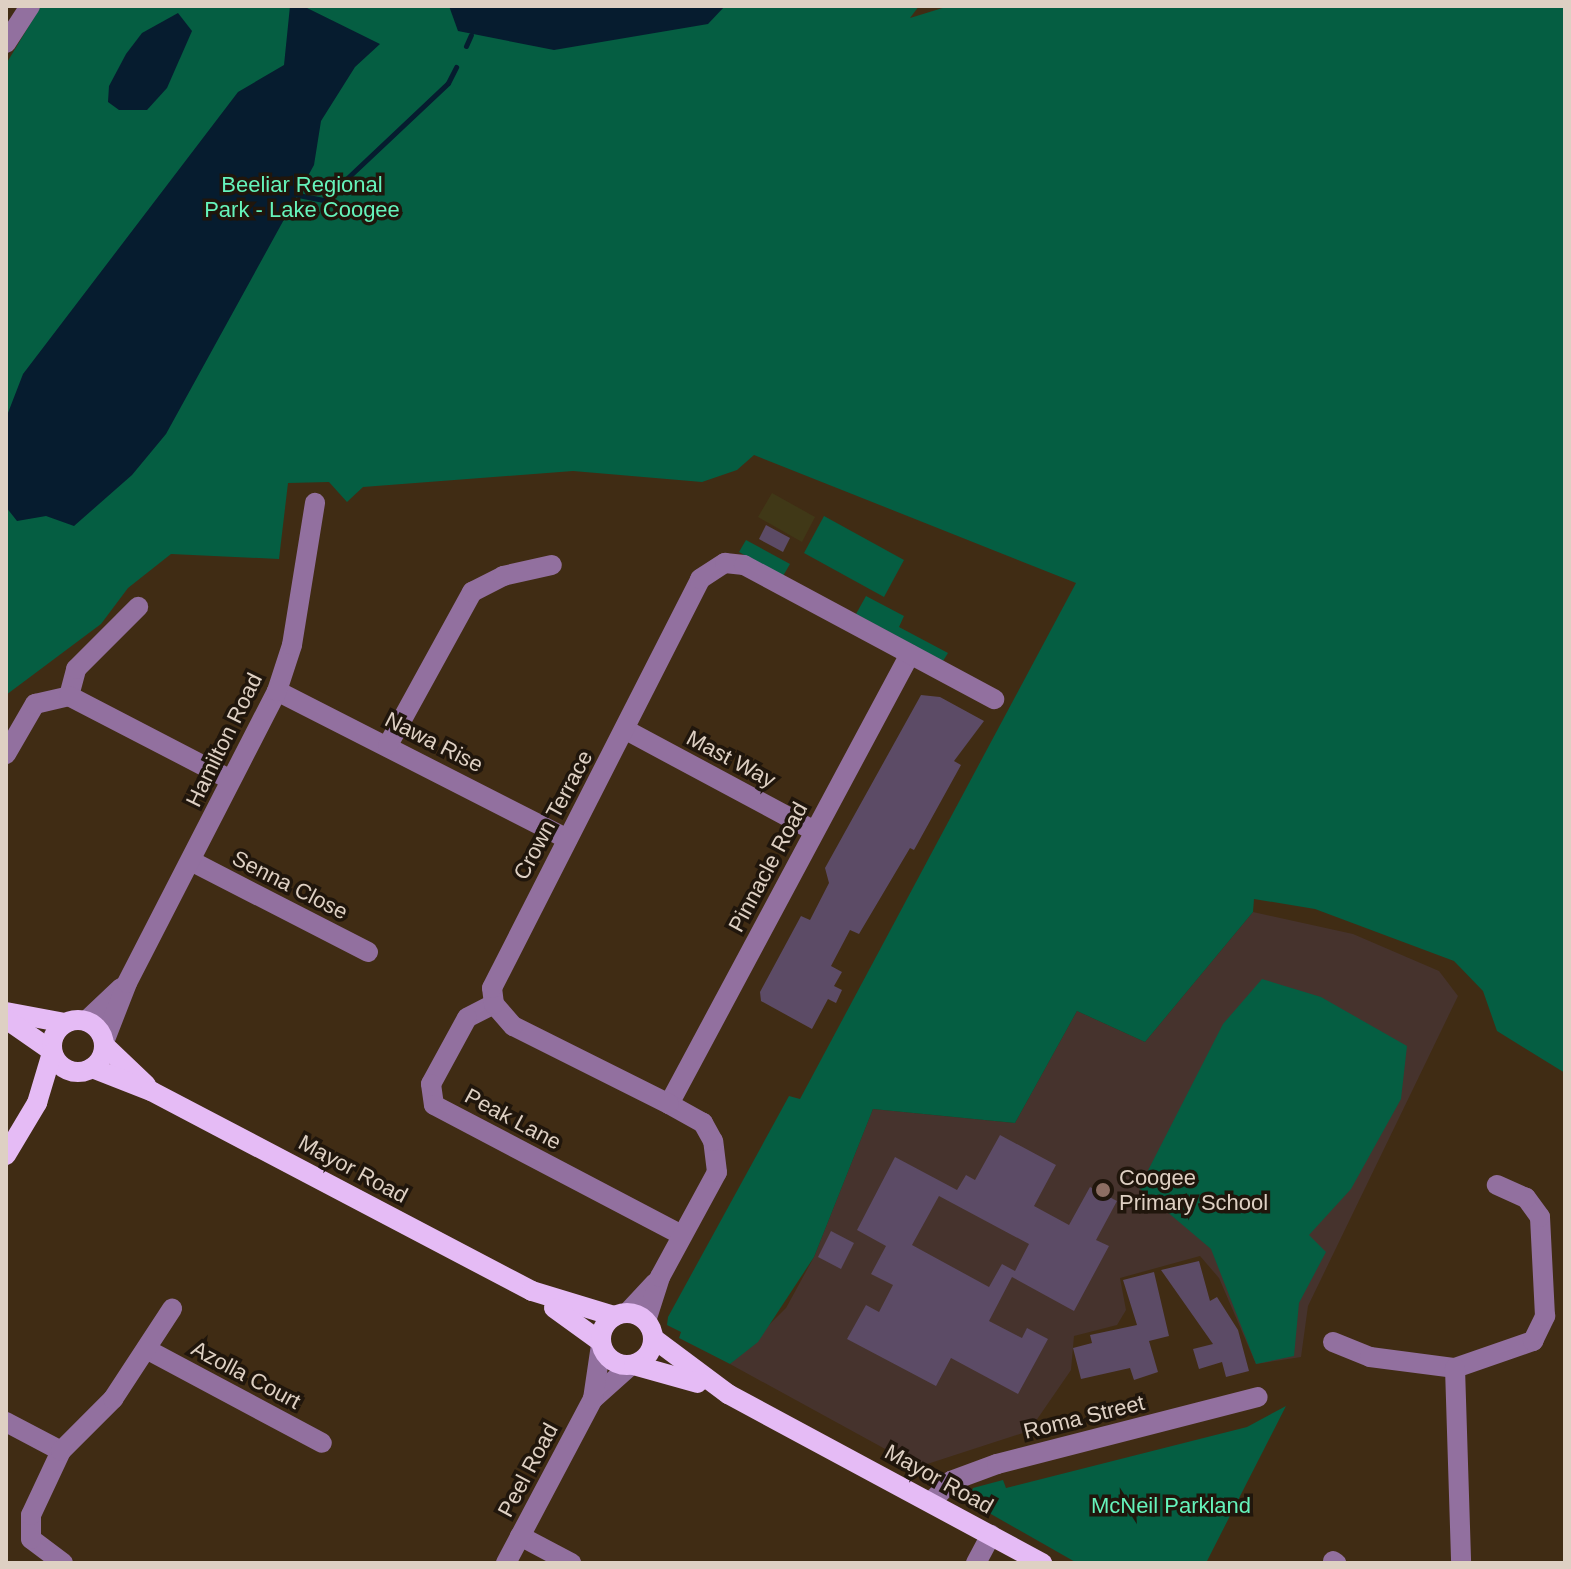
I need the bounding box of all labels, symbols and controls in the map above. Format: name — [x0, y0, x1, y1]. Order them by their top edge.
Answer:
park label: Beeliar Regional Park - Lake Coogee — [204, 171, 400, 222]
street label: Hamilton Road — [180, 669, 268, 811]
street label: Nawa Rise — [381, 706, 487, 778]
street label: Mast Way — [682, 725, 780, 793]
street label: Crown Terrace — [508, 746, 598, 884]
street label: Pinnacle Road — [723, 798, 813, 936]
street label: Senna Close — [228, 845, 352, 925]
street label: Peak Lane — [460, 1083, 566, 1155]
street label: Mayor Road — [294, 1129, 412, 1209]
place label: Coogee Primary School — [1119, 1164, 1268, 1216]
marker: Coogee Primary School — [1094, 1181, 1112, 1199]
street label: Azolla Court — [187, 1335, 305, 1415]
street label: Roma Street — [1021, 1389, 1147, 1445]
street label: Peel Road — [492, 1418, 564, 1522]
street label: Mayor Road — [880, 1438, 998, 1520]
park label: McNeil Parkland — [1091, 1493, 1251, 1519]

